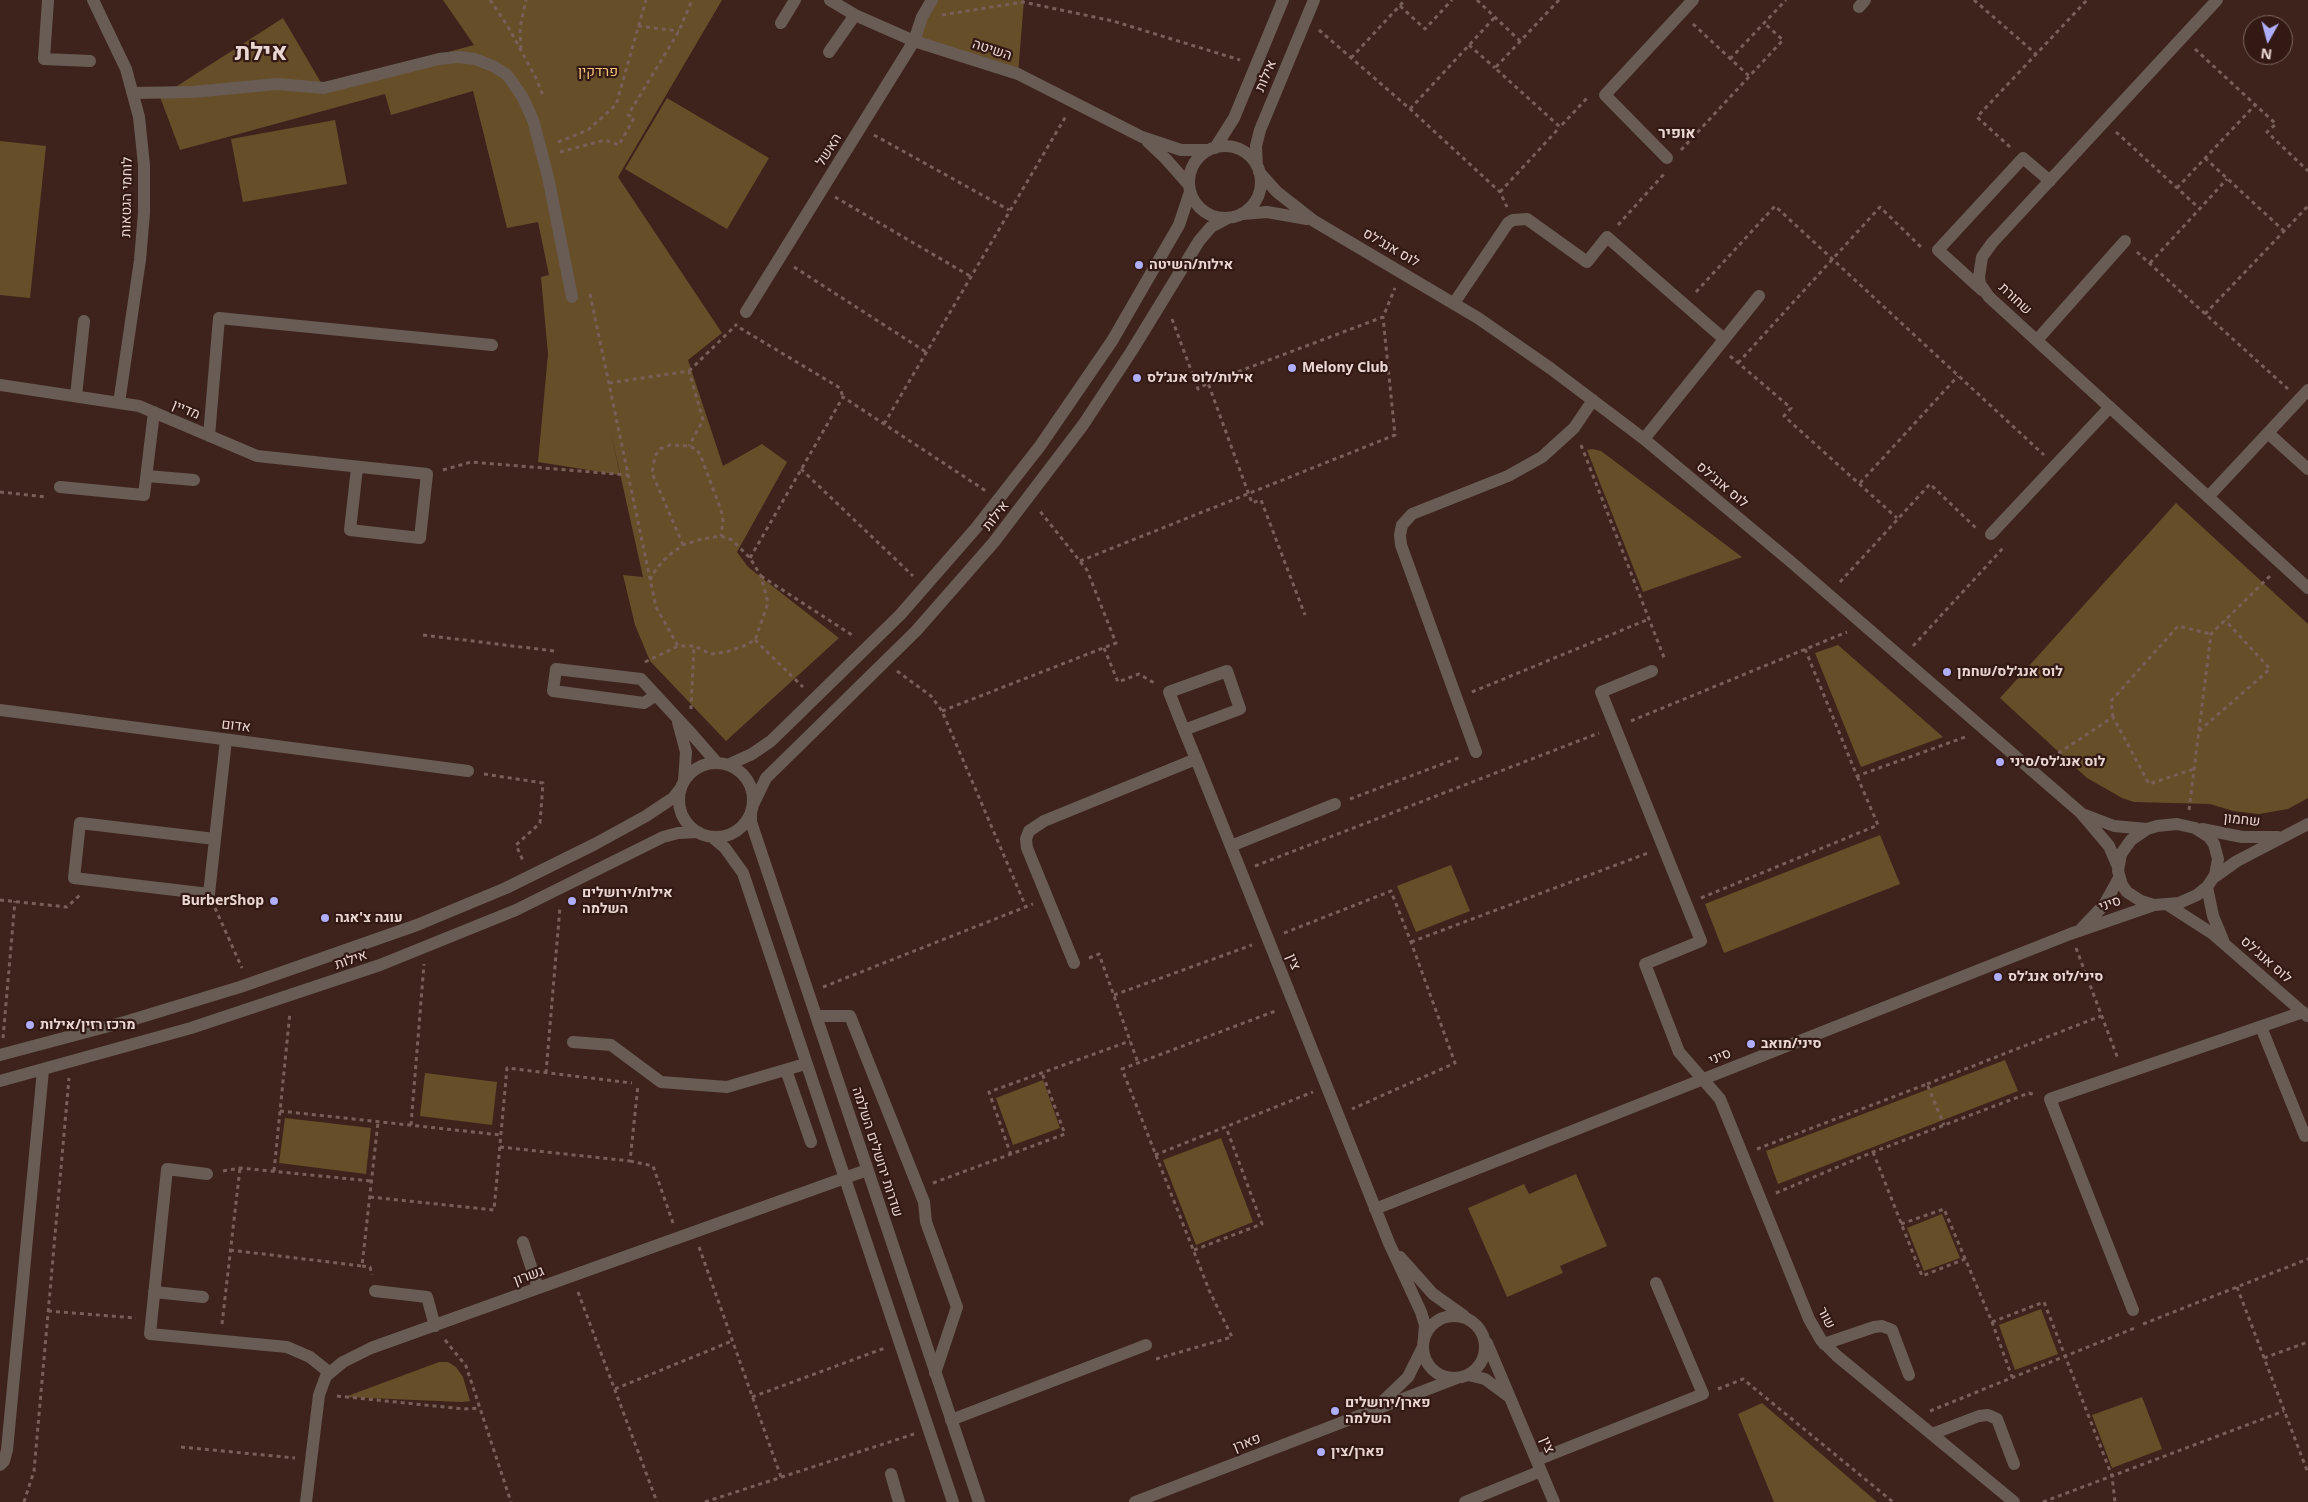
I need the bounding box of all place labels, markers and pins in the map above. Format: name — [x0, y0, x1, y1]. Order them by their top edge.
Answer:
place label: אילות/השיטה — [1149, 257, 1233, 273]
marker: אילות/השיטה — [1133, 259, 1145, 271]
place label: Melony Club — [1302, 360, 1388, 376]
marker: Melony Club — [1286, 362, 1298, 374]
place label: אילות/לוס אנג׳לס — [1147, 370, 1253, 386]
marker: אילות/לוס אנג׳לס — [1131, 372, 1143, 384]
place label: לוס אנג׳לס/שחמן — [1957, 664, 2063, 680]
marker: לוס אנג׳לס/שחמן — [1941, 666, 1953, 678]
place label: לוס אנג׳לס/סיני — [2010, 754, 2105, 770]
marker: לוס אנג׳לס/סיני — [1994, 756, 2006, 768]
place label: אילות/ירושלים השלמה — [582, 885, 673, 918]
place label: BurberShop — [181, 893, 264, 909]
marker: BurberShop — [268, 895, 280, 907]
marker: אילות/ירושלים השלמה — [566, 895, 578, 907]
place label: עוגה צ'אגה — [335, 910, 403, 926]
marker: עוגה צ'אגה — [319, 912, 331, 924]
place label: סיני/לוס אנג׳לס — [2008, 969, 2103, 985]
marker: סיני/לוס אנג׳לס — [1992, 971, 2004, 983]
place label: מרכז רזין/אילות — [40, 1017, 135, 1033]
marker: מרכז רזין/אילות — [24, 1019, 36, 1031]
place label: סיני/מואב — [1761, 1036, 1822, 1052]
marker: סיני/מואב — [1745, 1038, 1757, 1050]
place label: פארן/ירושלים השלמה — [1345, 1395, 1431, 1428]
marker: פארן/ירושלים השלמה — [1329, 1405, 1341, 1417]
place label: פארן/צין — [1331, 1444, 1384, 1460]
marker: פארן/צין — [1315, 1446, 1327, 1458]

